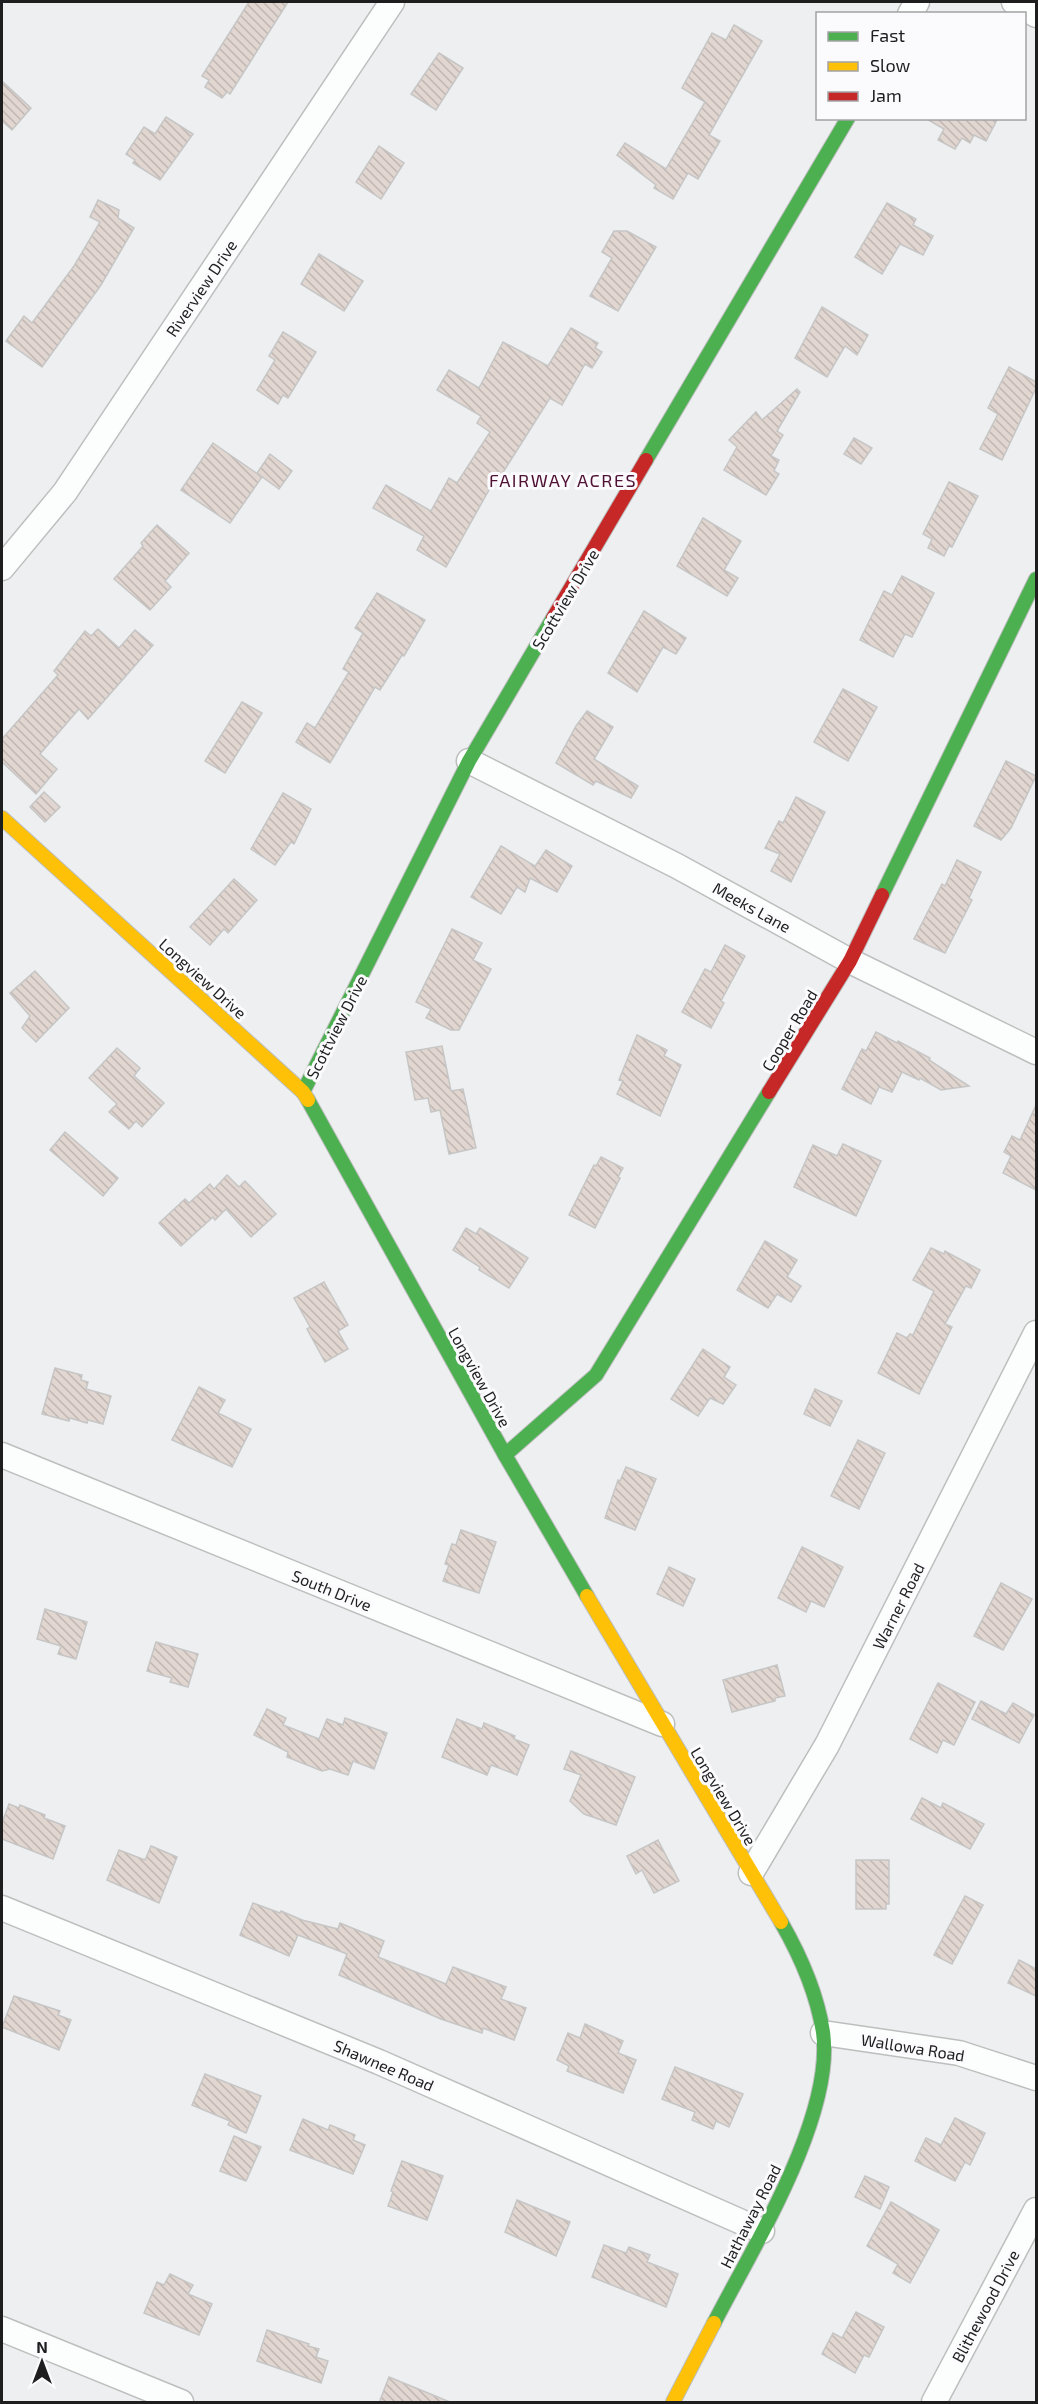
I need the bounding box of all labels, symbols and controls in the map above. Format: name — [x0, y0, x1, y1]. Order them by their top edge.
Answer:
legend — [816, 12, 1026, 120]
text: Fast — [870, 24, 905, 46]
text: Slow — [870, 54, 911, 76]
text: Jam — [870, 84, 902, 106]
street label: Riverview Drive — [162, 236, 240, 340]
district label: FAIRWAY ACRES — [489, 469, 637, 491]
street label: Scottview Drive — [528, 546, 602, 652]
street label: Meeks Lane — [710, 878, 794, 936]
street label: Longview Drive — [155, 934, 251, 1022]
street label: Scottview Drive — [302, 972, 370, 1082]
street label: Cooper Road — [757, 986, 821, 1074]
street label: Longview Drive — [445, 1324, 515, 1430]
street label: Warner Road — [868, 1560, 928, 1652]
street label: South Drive — [289, 1565, 375, 1615]
street label: Longview Drive — [687, 1744, 761, 1848]
street label: Wallowa Road — [860, 2029, 966, 2065]
street label: Shawnee Road — [331, 2035, 437, 2095]
street label: Hathaway Road — [716, 2161, 784, 2271]
street label: Blithewood Drive — [947, 2247, 1023, 2365]
north arrow — [12, 2332, 72, 2392]
text: N — [36, 2337, 48, 2356]

